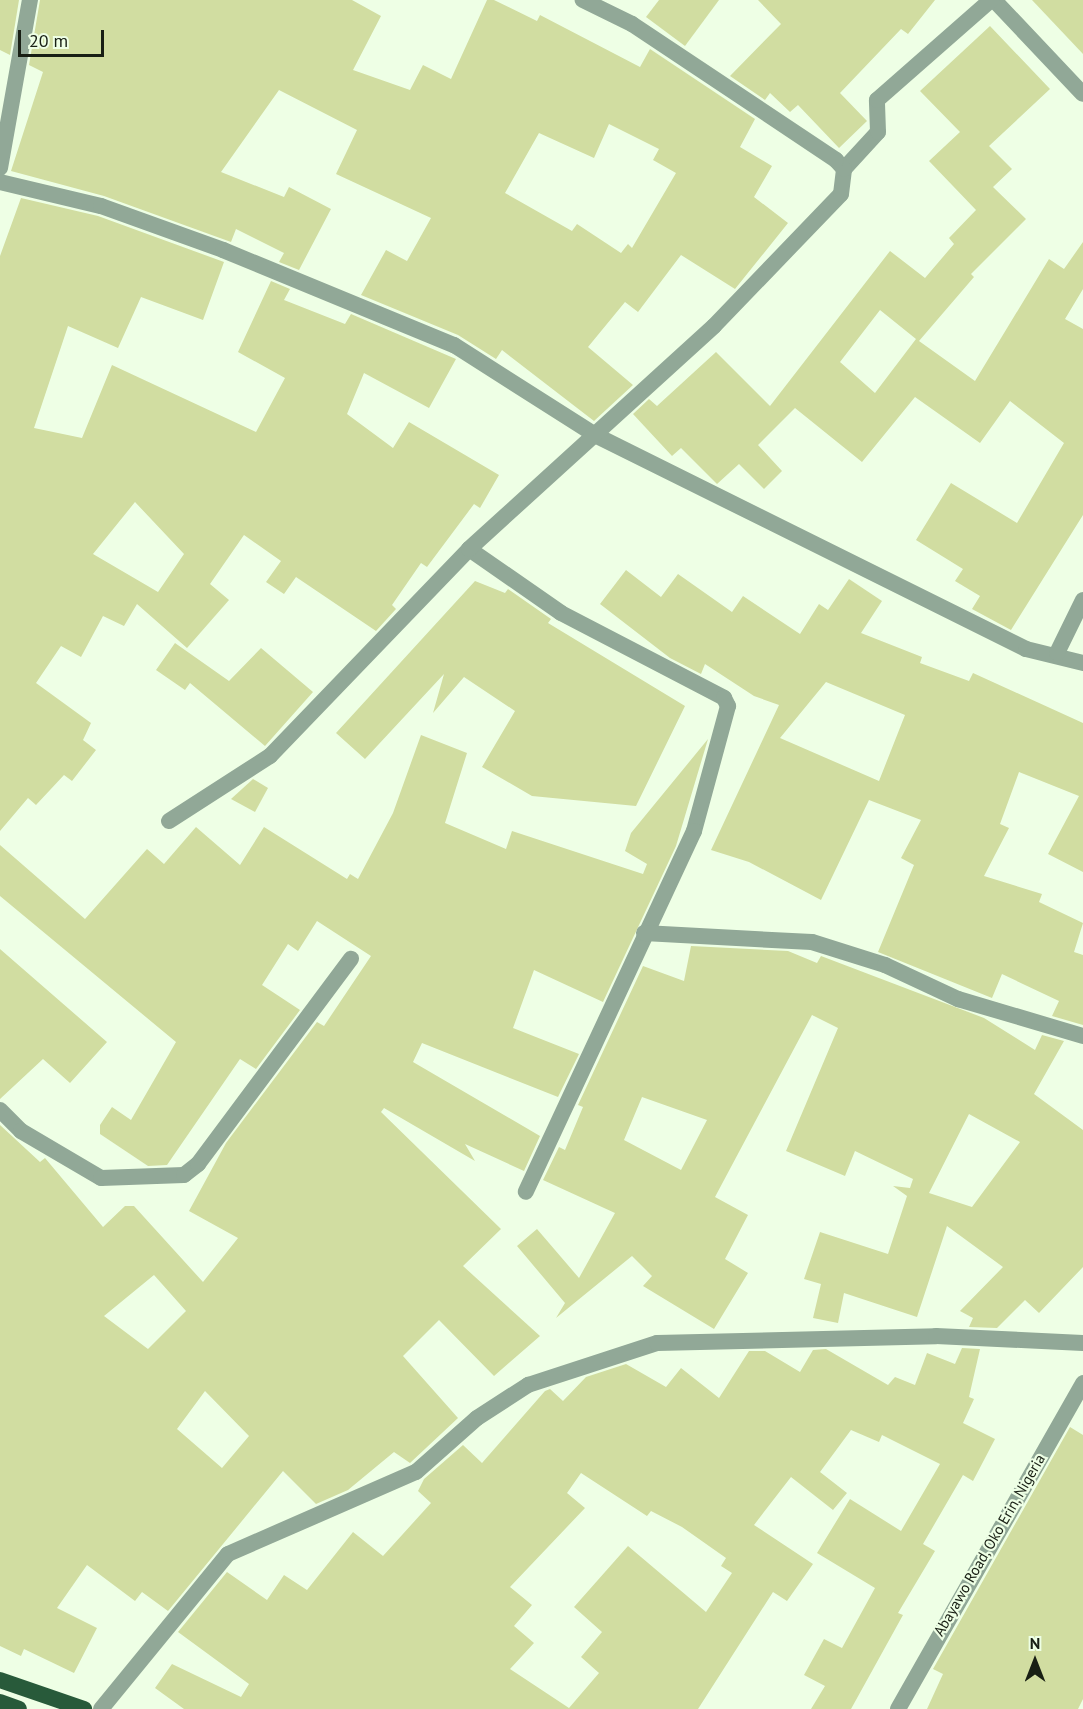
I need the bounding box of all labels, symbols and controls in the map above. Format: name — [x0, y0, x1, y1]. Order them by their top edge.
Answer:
scale bar — [21, 18, 106, 56]
text: 20 m — [29, 29, 68, 52]
street label: Abayawo Road, Oko Erin, Nigeria — [929, 1450, 1049, 1640]
north arrow — [1005, 1631, 1065, 1691]
text: N — [1030, 1633, 1040, 1653]

